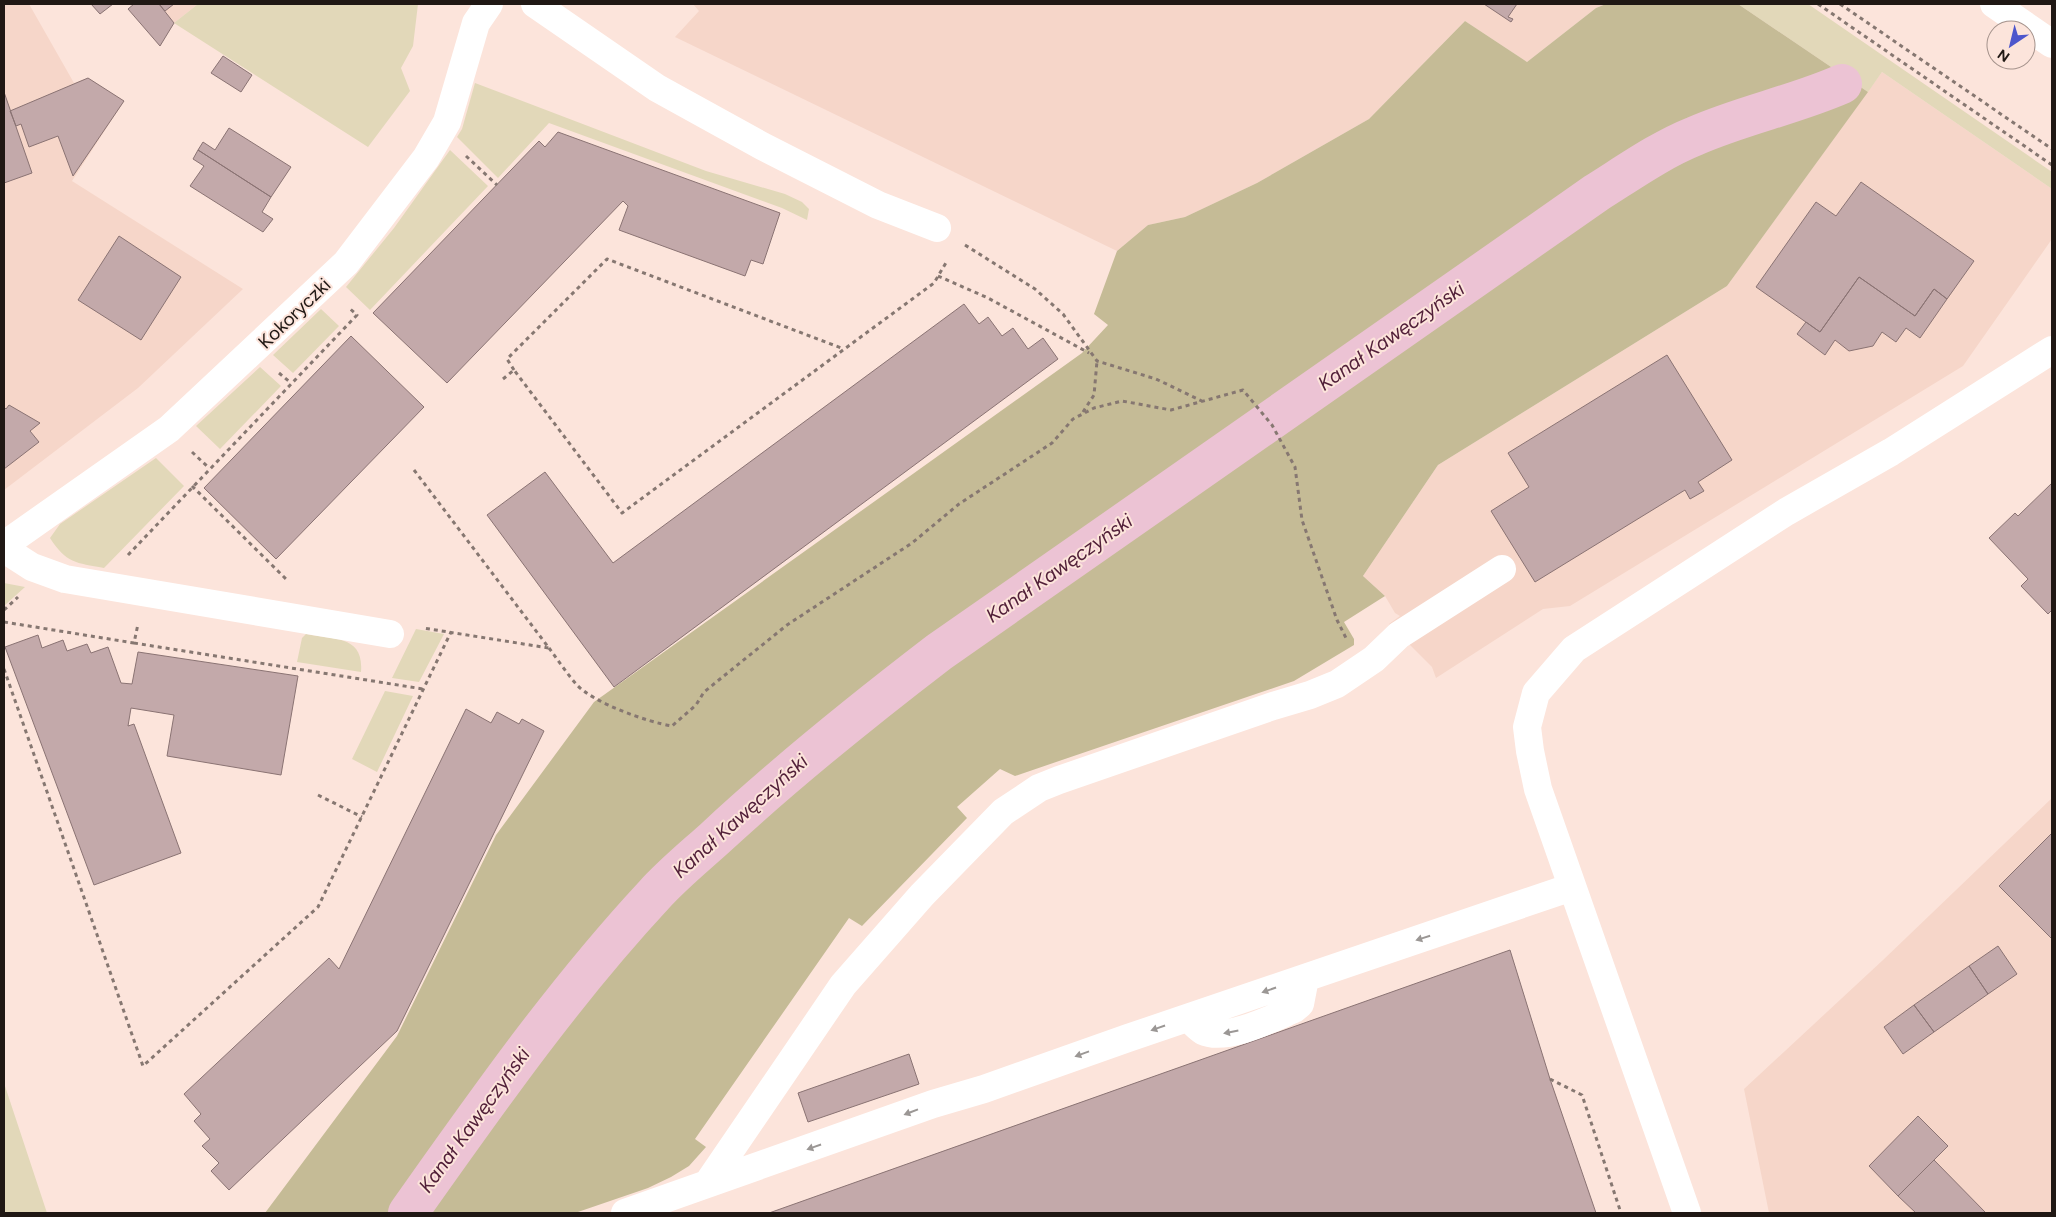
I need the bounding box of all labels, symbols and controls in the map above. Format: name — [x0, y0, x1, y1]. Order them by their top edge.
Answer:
north arrow — [1986, 20, 2036, 70]
text: N — [1995, 45, 2013, 65]
street label: Kokoryczki — [253, 273, 335, 354]
water label: Kanał Kawęczyński — [1313, 276, 1469, 396]
water label: Kanał Kawęczyński — [981, 508, 1137, 628]
water label: Kanał Kawęczyński — [667, 749, 813, 883]
one-way arrow — [1415, 935, 1430, 943]
one-way arrow — [1261, 987, 1276, 994]
one-way arrow — [1150, 1024, 1165, 1032]
one-way arrow — [1223, 1028, 1239, 1036]
water label: Kanał Kawęczyński — [413, 1042, 535, 1197]
one-way arrow — [1075, 1051, 1090, 1058]
one-way arrow — [904, 1109, 918, 1117]
one-way arrow — [806, 1143, 821, 1151]

